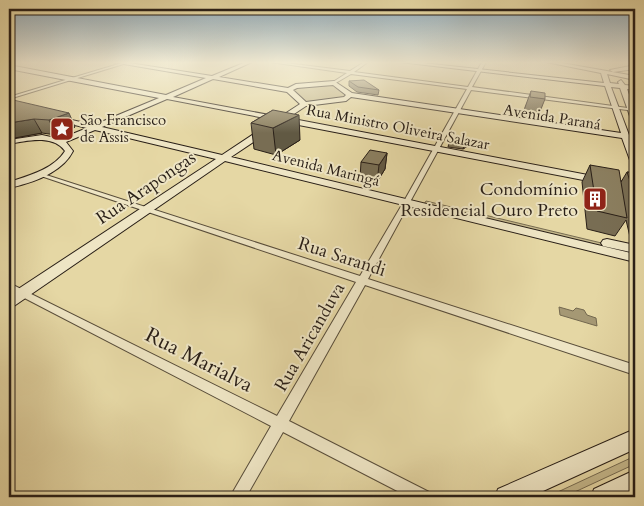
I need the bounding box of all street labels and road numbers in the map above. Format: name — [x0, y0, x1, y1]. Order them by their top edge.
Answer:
street label: Rua Ministro Oliveira Salazar — [305, 99, 492, 155]
street label: Avenida Paraná — [502, 99, 603, 135]
street label: Rua Arapongas — [91, 145, 201, 231]
street label: Avenida Maringá — [270, 145, 382, 191]
street label: Rua Sarandi — [295, 231, 389, 283]
street label: Rua Aricanduva — [269, 278, 351, 396]
street label: Rua Marialva — [140, 320, 258, 400]

